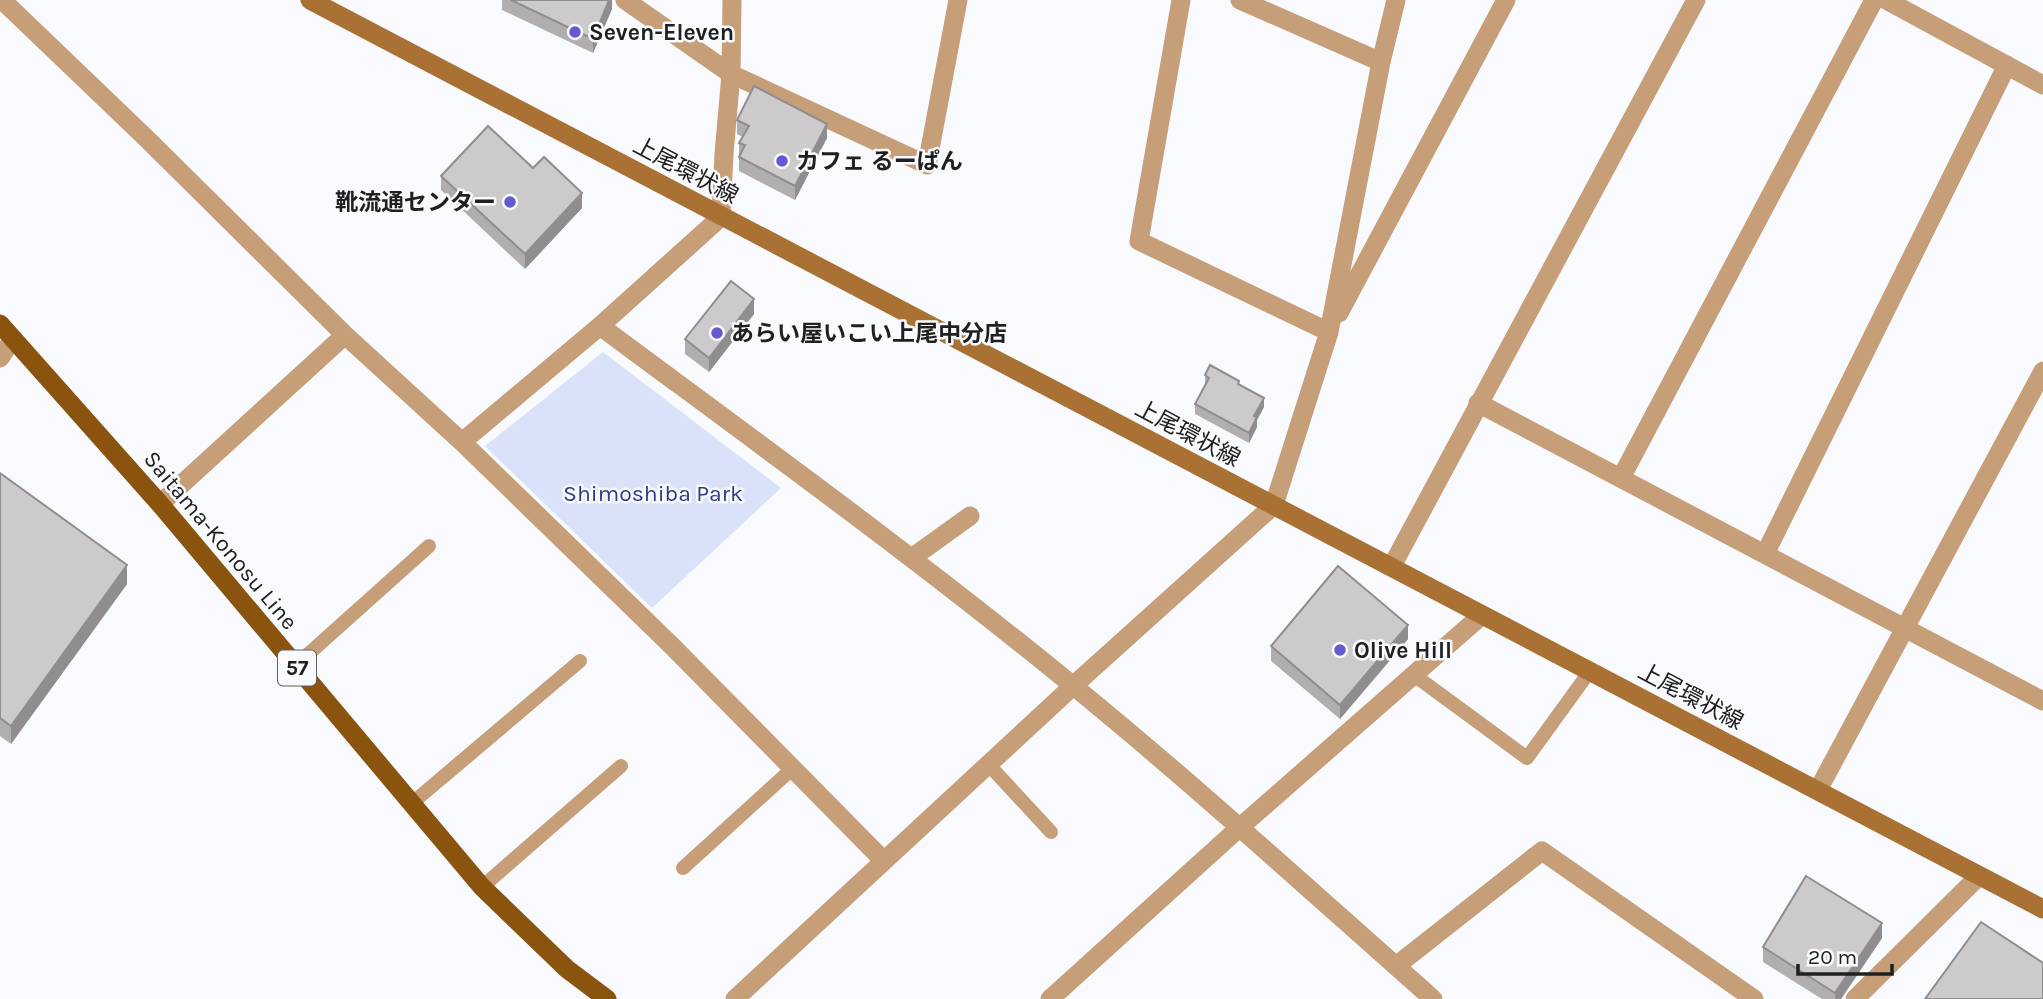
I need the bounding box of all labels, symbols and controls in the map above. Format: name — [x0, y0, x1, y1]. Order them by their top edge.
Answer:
place label: Seven-Eleven — [589, 19, 734, 46]
marker: Seven-Eleven — [567, 24, 583, 40]
street label: 上尾環状線 — [629, 132, 743, 209]
place label: カフェ るーぱん — [796, 148, 963, 175]
marker: カフェ るーぱん — [774, 153, 790, 169]
place label: 靴流通センター — [335, 189, 496, 216]
marker: 靴流通センター — [502, 194, 518, 210]
place label: あらい屋いこい上尾中分店 — [731, 320, 1007, 347]
marker: あらい屋いこい上尾中分店 — [709, 325, 725, 341]
street label: 上尾環状線 — [1131, 395, 1245, 472]
street label: Saitama-Konosu Line — [138, 446, 303, 635]
park label: Shimoshiba Park — [563, 480, 743, 507]
place label: Olive Hill — [1354, 637, 1452, 664]
marker: Olive Hill — [1332, 642, 1348, 658]
road number: 57 — [278, 650, 316, 686]
street label: 上尾環状線 — [1634, 658, 1748, 735]
scale bar — [1798, 932, 1892, 976]
text: 20 m — [1808, 945, 1857, 969]

